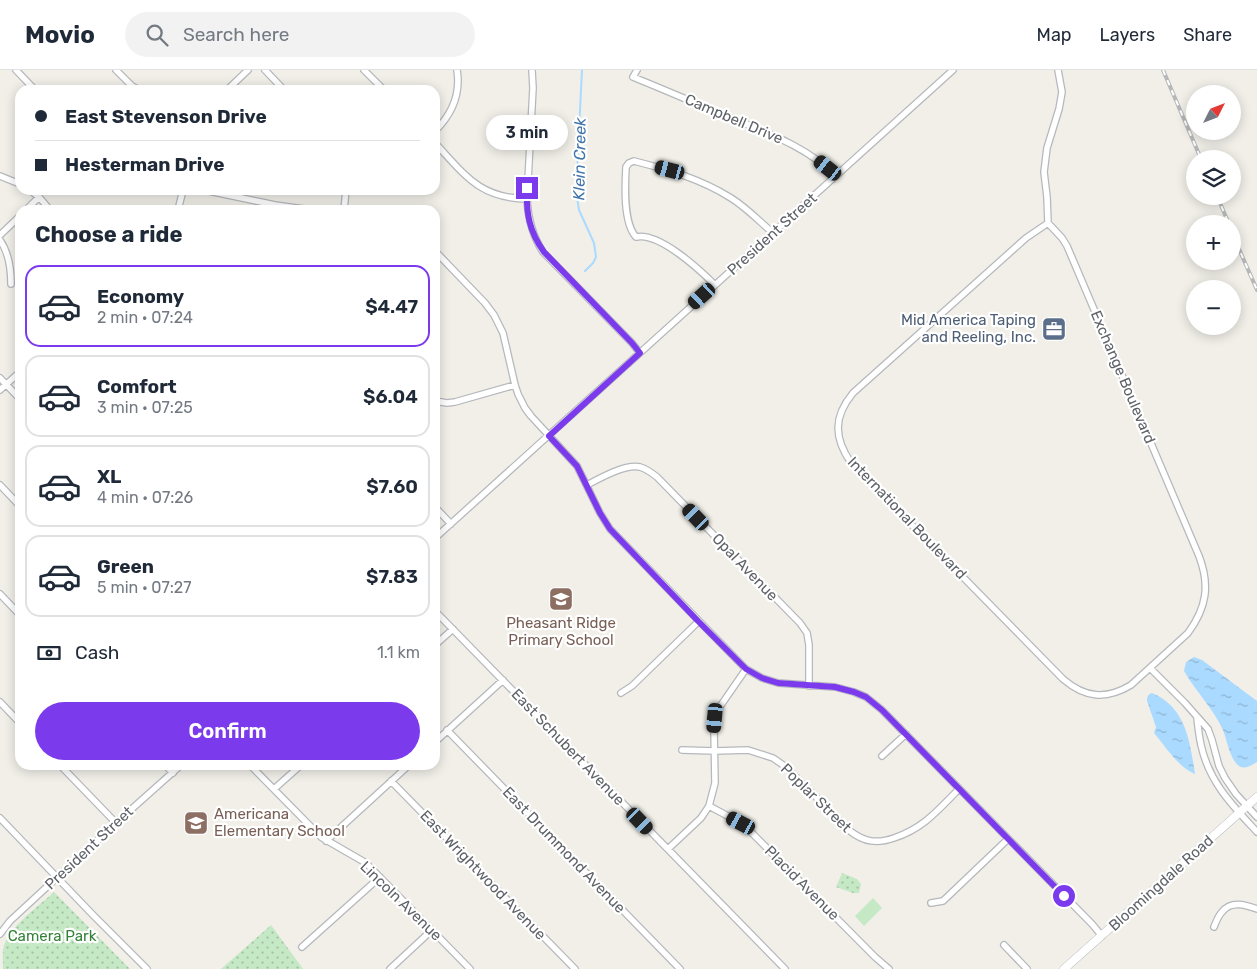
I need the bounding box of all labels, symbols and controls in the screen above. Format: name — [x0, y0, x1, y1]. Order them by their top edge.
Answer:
search box — [125, 12, 475, 57]
text: Movio — [25, 21, 95, 49]
icon: search — [143, 21, 171, 49]
text: Search here — [183, 23, 289, 46]
text: Map — [1037, 24, 1072, 46]
text: Layers — [1100, 24, 1155, 46]
text: Share — [1183, 24, 1232, 46]
north arrow — [1186, 85, 1241, 140]
map controls — [1186, 85, 1241, 335]
street label: Campbell Drive — [682, 90, 786, 148]
text: East Stevenson Drive — [65, 105, 267, 128]
callout: 3 min — [486, 116, 568, 150]
water label: Klein Creek — [569, 117, 590, 200]
text: 3 min — [506, 123, 548, 142]
button: layers — [1186, 150, 1241, 205]
text: Hesterman Drive — [65, 153, 224, 176]
car — [811, 153, 844, 183]
car — [653, 159, 686, 181]
route end — [516, 177, 538, 199]
street label: President Street — [724, 189, 821, 279]
button: + — [1186, 215, 1241, 270]
text: Choose a ride — [35, 221, 182, 248]
car — [685, 280, 718, 312]
button: − — [1186, 280, 1241, 335]
icon: car — [37, 284, 82, 329]
text: Economy — [97, 285, 184, 308]
text: $4.47 — [365, 295, 418, 318]
text: 2 min · 07:24 — [97, 308, 193, 327]
street label: Exchange Boulevard — [1087, 308, 1159, 446]
place label: Mid America Taping and Reeling, Inc. — [901, 311, 1036, 346]
office icon: Mid America Taping and Reeling, Inc. — [1041, 316, 1067, 342]
icon: car — [37, 374, 82, 419]
text: Comfort — [97, 375, 177, 398]
text: $6.04 — [363, 385, 418, 408]
text: 3 min · 07:25 — [97, 398, 193, 417]
street label: International Boulevard — [844, 453, 970, 583]
icon: car — [37, 464, 82, 509]
text: XL — [97, 465, 121, 488]
text: $7.60 — [366, 475, 418, 498]
text: 4 min · 07:26 — [97, 488, 193, 507]
car — [680, 501, 711, 533]
street label: Opal Avenue — [708, 530, 782, 604]
icon: car — [37, 554, 82, 599]
text: Green — [97, 555, 154, 578]
text: $7.83 — [366, 565, 418, 588]
text: 5 min · 07:27 — [97, 578, 191, 597]
school or university icon: Pheasant Ridge Primary School — [548, 586, 574, 612]
place label: Pheasant Ridge Primary School — [506, 614, 616, 649]
icon: cash — [35, 639, 63, 667]
text: Cash — [75, 641, 119, 664]
text: 1.1 km — [377, 643, 420, 662]
street label: East Schubert Avenue — [508, 685, 628, 809]
button: Confirm — [35, 702, 420, 760]
car — [706, 702, 723, 734]
street label: Poplar Street — [777, 760, 855, 836]
street label: East Drummond Avenue — [499, 783, 629, 917]
street label: President Street — [41, 802, 137, 893]
place label: Americana Elementary School — [214, 805, 345, 840]
car — [624, 805, 655, 837]
street label: East Wrightwood Avenue — [416, 806, 550, 944]
car — [724, 809, 757, 837]
school or university icon: Americana Elementary School — [183, 810, 209, 836]
street label: Bloomingdale Road — [1105, 831, 1217, 935]
street label: Placid Avenue — [761, 842, 843, 924]
street label: Lincoln Avenue — [356, 857, 446, 945]
route start — [1053, 885, 1075, 907]
park label: Camera Park — [8, 927, 97, 945]

